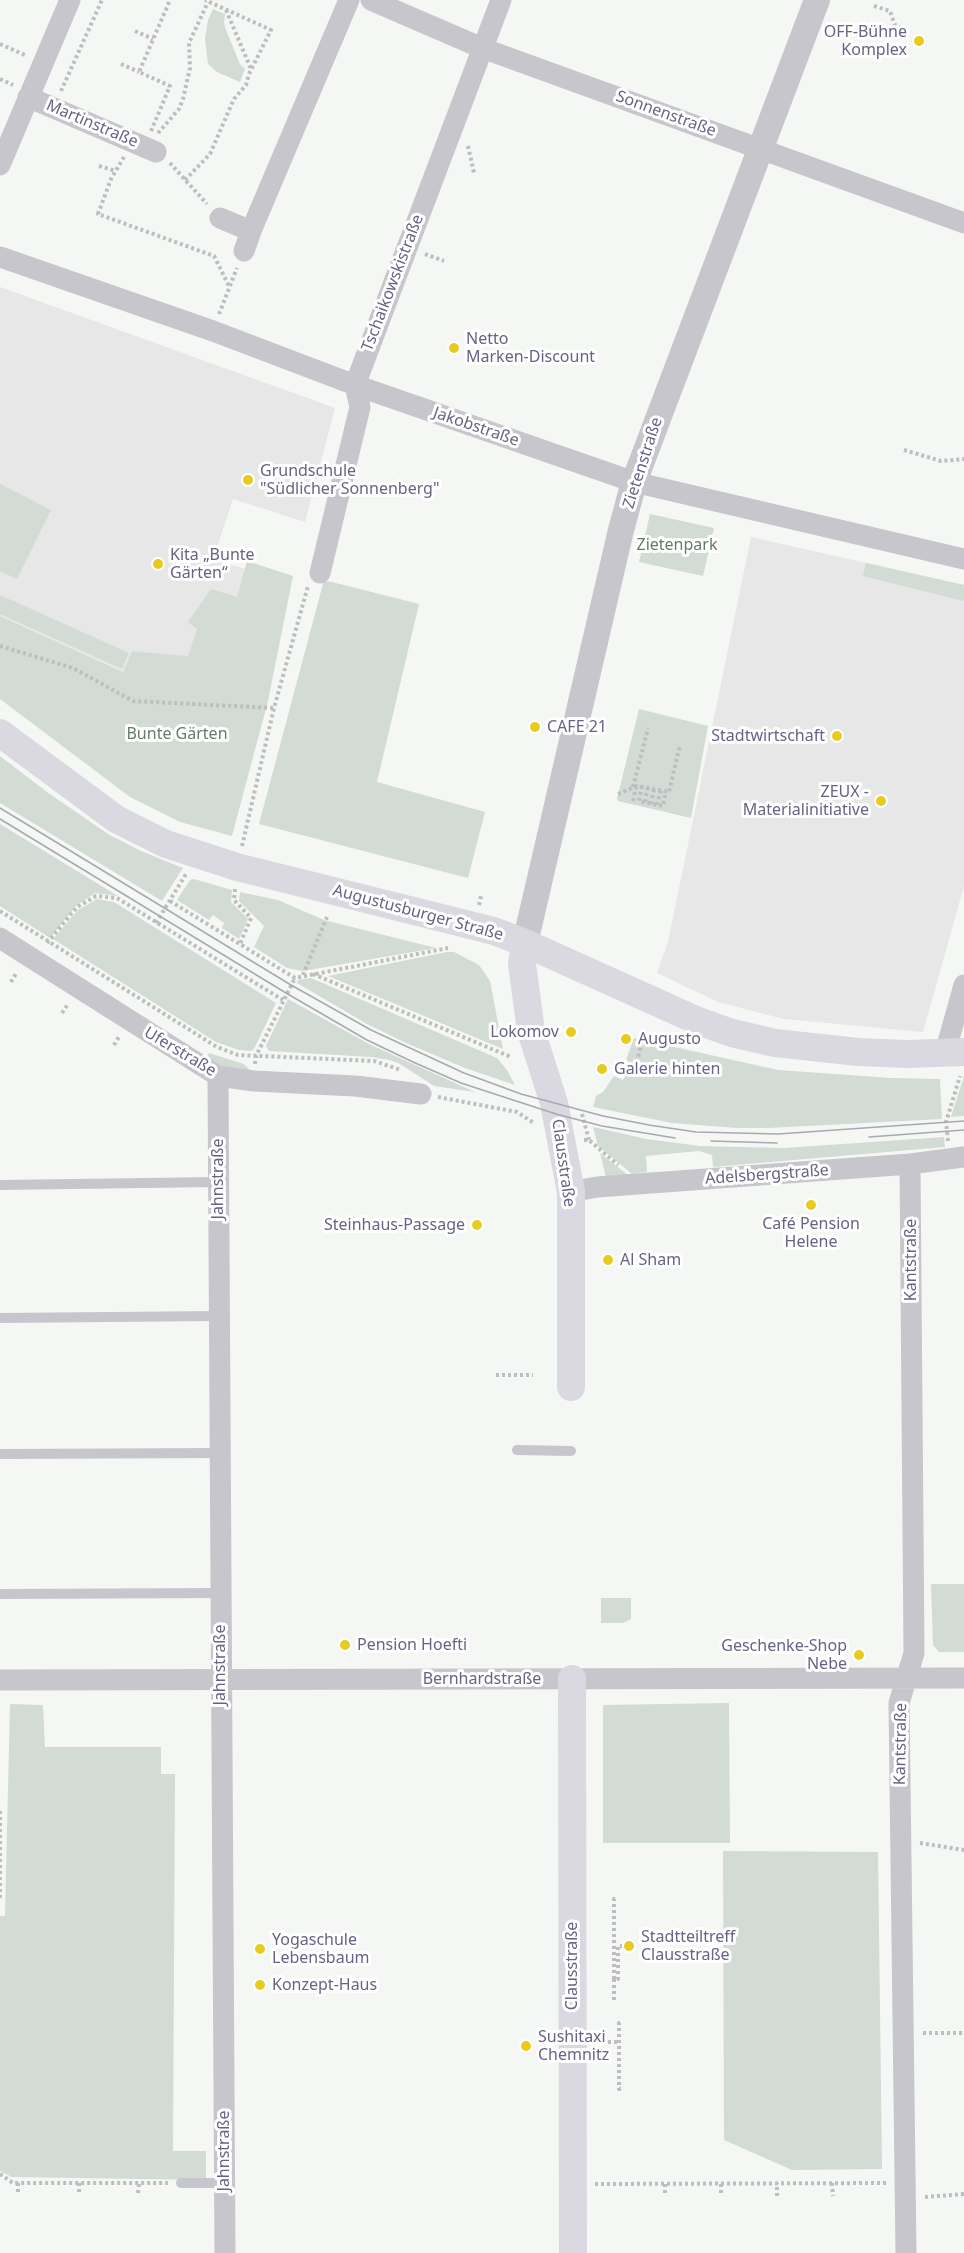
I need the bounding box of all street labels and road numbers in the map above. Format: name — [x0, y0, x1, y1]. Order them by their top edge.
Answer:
street label: Sonnenstraße — [613, 87, 719, 141]
street label: Martinstraße — [43, 96, 141, 152]
street label: Tschaikowskistraße — [358, 212, 428, 354]
street label: Jakobstraße — [431, 403, 521, 451]
street label: Zietenstraße — [619, 415, 667, 511]
street label: Augustusburger Straße — [331, 881, 505, 945]
street label: Uferstraße — [140, 1023, 220, 1081]
street label: Clausstraße — [547, 1118, 579, 1208]
street label: Jahnstraße — [208, 1139, 228, 1219]
street label: Adelsbergstraße — [705, 1161, 829, 1189]
street label: Kantstraße — [901, 1219, 921, 1301]
street label: Jahnstraße — [210, 1625, 230, 1705]
street label: Bernhardstraße — [423, 1669, 541, 1689]
street label: Kantstraße — [891, 1703, 911, 1785]
street label: Clausstraße — [562, 1922, 582, 2010]
street label: Jahnstraße — [214, 2111, 234, 2191]

